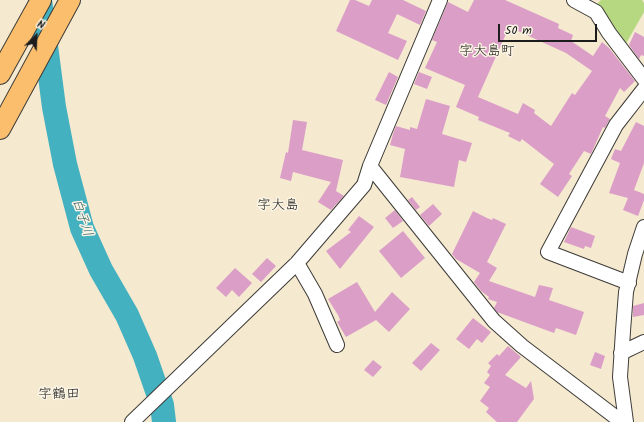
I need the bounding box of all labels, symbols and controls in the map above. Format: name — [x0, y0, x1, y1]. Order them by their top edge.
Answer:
text: N — [34, 15, 48, 35]
north arrow — [16, 16, 56, 56]
scale bar — [500, 16, 599, 42]
text: 50 m — [505, 21, 532, 40]
district label: 字大島町 — [459, 45, 515, 61]
water label: 白子川 — [68, 197, 94, 239]
district label: 字大島 — [257, 199, 299, 215]
district label: 字鶴田 — [38, 388, 80, 404]

